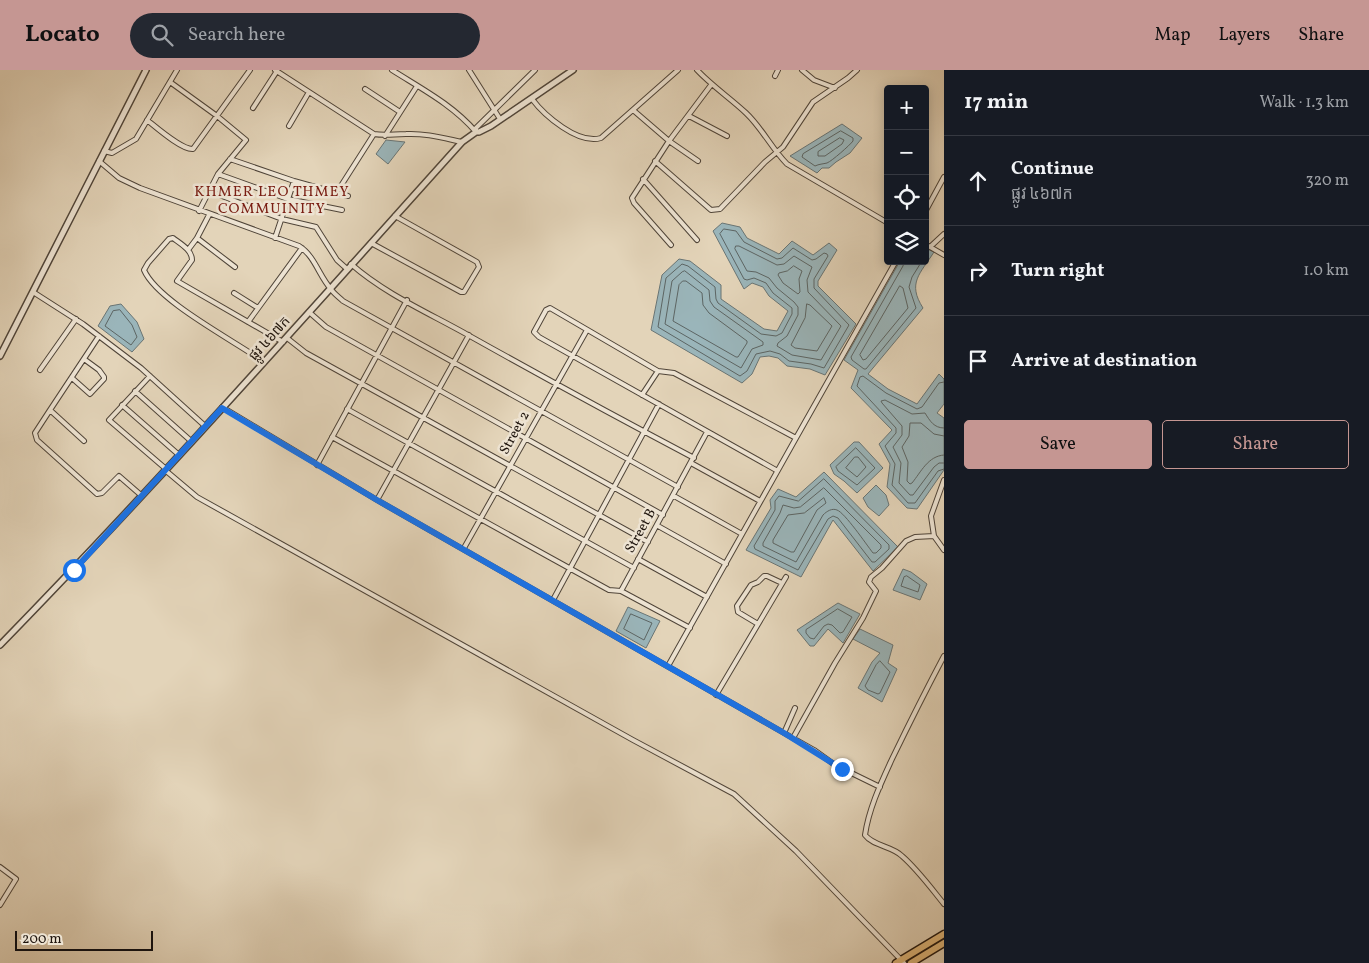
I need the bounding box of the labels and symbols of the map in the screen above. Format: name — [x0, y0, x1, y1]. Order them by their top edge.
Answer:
district label: KHMER LEO THMEY COMMUINITY — [194, 182, 350, 220]
street label: ផ្លូវ ៤៦៧ក — [245, 313, 296, 366]
street label: Street 2 — [495, 408, 535, 458]
street label: Street B — [621, 505, 661, 557]
route start — [63, 559, 86, 582]
route end — [831, 758, 854, 781]
scale bar — [15, 928, 152, 951]

